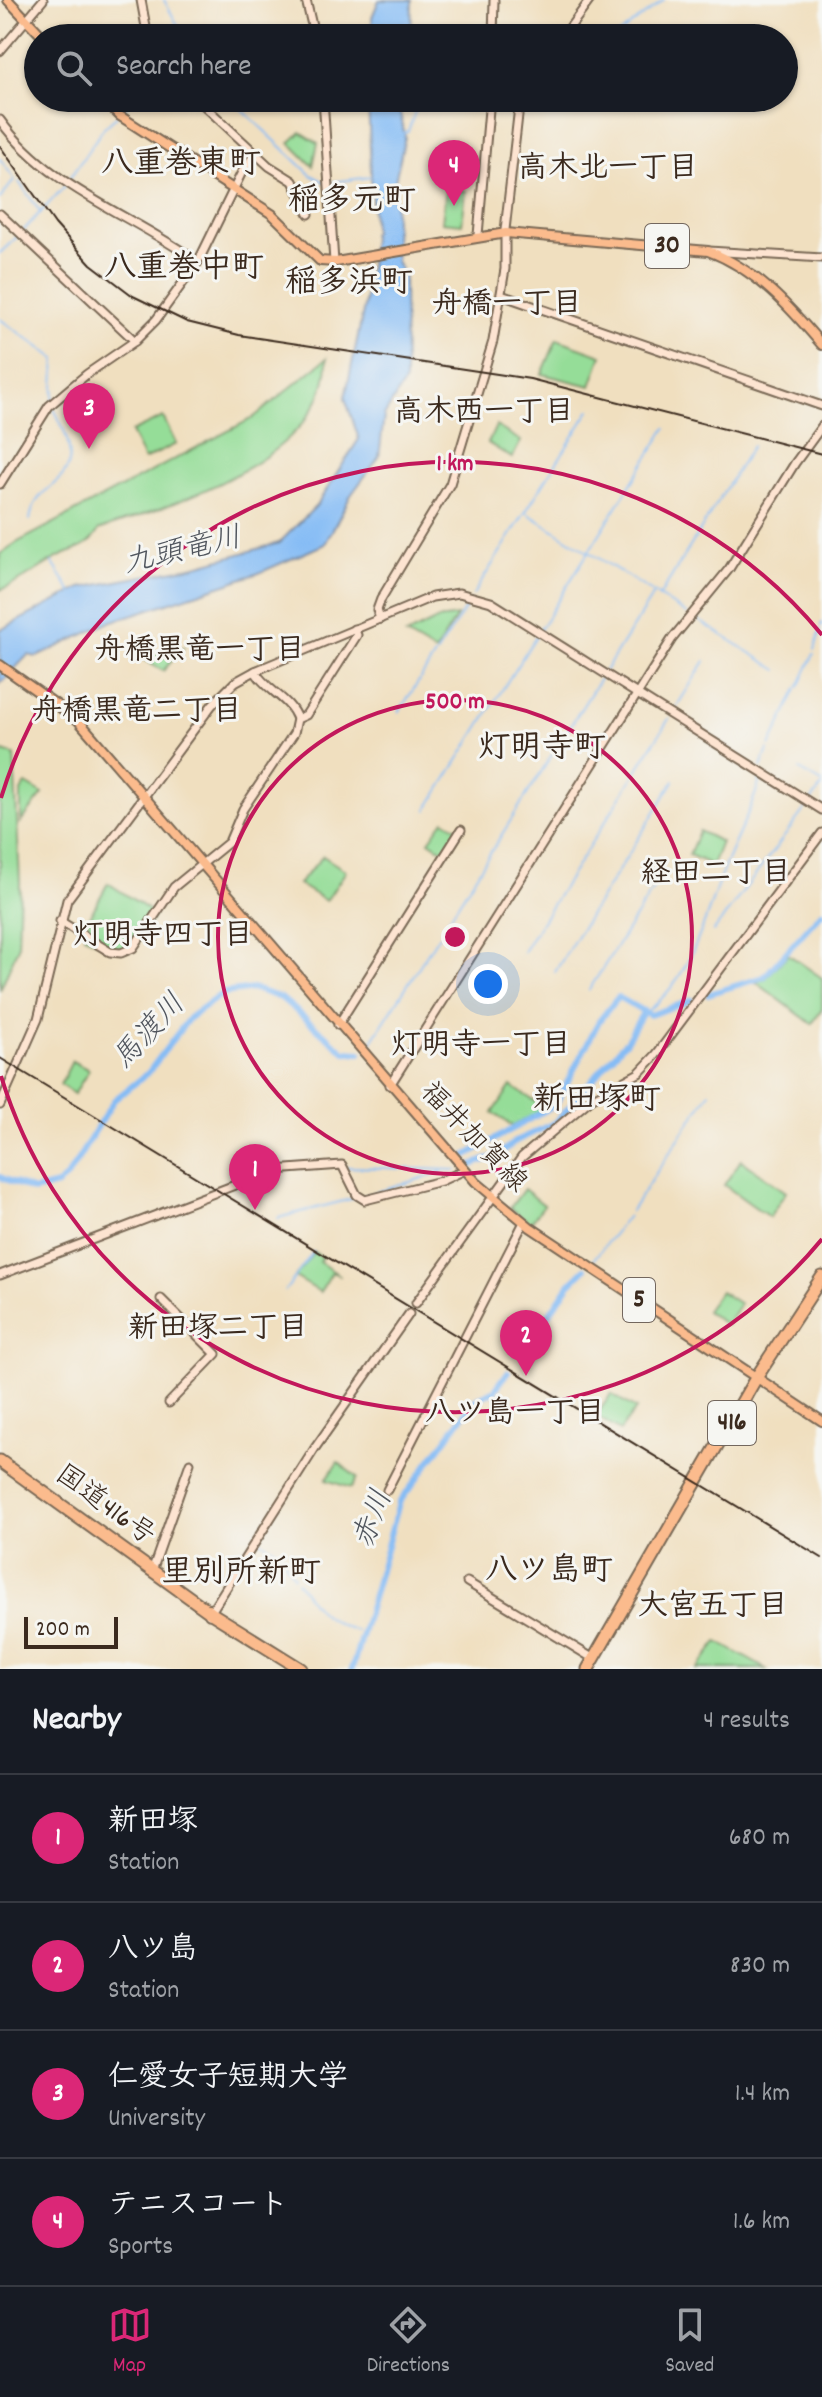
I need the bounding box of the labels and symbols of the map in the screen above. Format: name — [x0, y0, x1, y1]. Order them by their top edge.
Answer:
pin: 4 — [428, 140, 480, 206]
district label: 八重巻東町 — [101, 143, 261, 189]
district label: 高木北一丁目 — [518, 149, 698, 192]
district label: 稲多元町 — [288, 180, 416, 226]
road number: 30 — [645, 224, 689, 268]
district label: 八重巻中町 — [104, 247, 264, 293]
district label: 稲多浜町 — [285, 262, 413, 308]
district label: 舟橋一丁目 — [432, 285, 582, 328]
pin: 3 — [63, 383, 115, 449]
district label: 高木西一丁目 — [394, 393, 574, 436]
text: 1 km — [436, 448, 474, 482]
water label: 九頭竜川 — [120, 519, 246, 587]
district label: 舟橋黒竜一丁目 — [95, 631, 305, 674]
text: 500 m — [425, 686, 485, 720]
district label: 舟橋黒竜二丁目 — [32, 692, 242, 735]
district label: 灯明寺町 — [478, 727, 606, 773]
district label: 経田二丁目 — [641, 854, 791, 897]
district label: 灯明寺四丁目 — [73, 916, 253, 959]
centre of rings — [441, 923, 469, 951]
your location — [468, 964, 508, 1004]
water label: 馬渡川 — [105, 985, 197, 1081]
district label: 灯明寺一丁目 — [391, 1026, 571, 1069]
street label: 福井加賀線 — [409, 1075, 535, 1203]
district label: 新田塚町 — [533, 1079, 661, 1125]
pin: 1 — [229, 1144, 281, 1210]
road number: 5 — [623, 1278, 655, 1322]
district label: 新田塚二丁目 — [128, 1309, 308, 1352]
pin: 2 — [500, 1310, 552, 1376]
district label: 八ツ島一丁目 — [425, 1394, 605, 1437]
road number: 416 — [708, 1401, 756, 1445]
street label: 国道416号 — [46, 1457, 162, 1557]
water label: 赤川 — [344, 1484, 406, 1556]
district label: 八ツ島町 — [485, 1550, 613, 1596]
district label: 里別所新町 — [161, 1552, 321, 1598]
district label: 大宮五丁目 — [638, 1587, 788, 1630]
scale bar — [24, 1613, 118, 1649]

